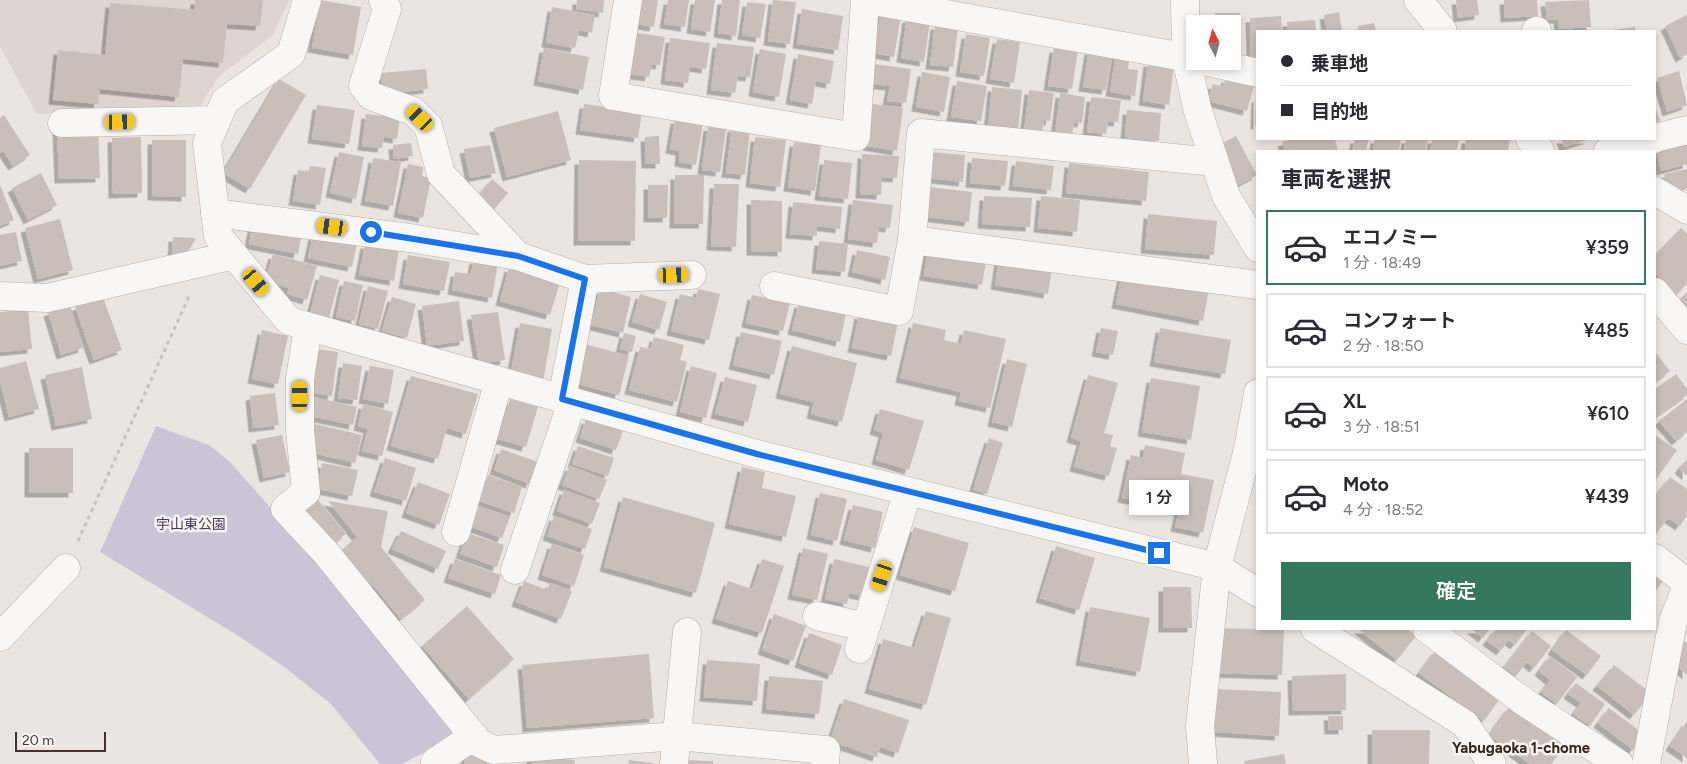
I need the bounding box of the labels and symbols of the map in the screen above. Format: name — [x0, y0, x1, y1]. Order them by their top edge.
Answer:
north arrow — [1186, 15, 1241, 70]
car — [403, 102, 436, 134]
car — [104, 114, 135, 130]
car — [316, 217, 347, 237]
route start — [360, 221, 382, 243]
car — [240, 266, 271, 298]
car — [658, 267, 689, 283]
car — [292, 381, 307, 411]
callout: 1 分 — [1129, 480, 1189, 516]
park label: 宇山東公園 — [156, 516, 226, 533]
route end — [1148, 542, 1170, 564]
car — [870, 559, 893, 593]
scale bar — [15, 729, 106, 752]
district label: Yabugaoka 1-chome — [1452, 739, 1591, 757]

